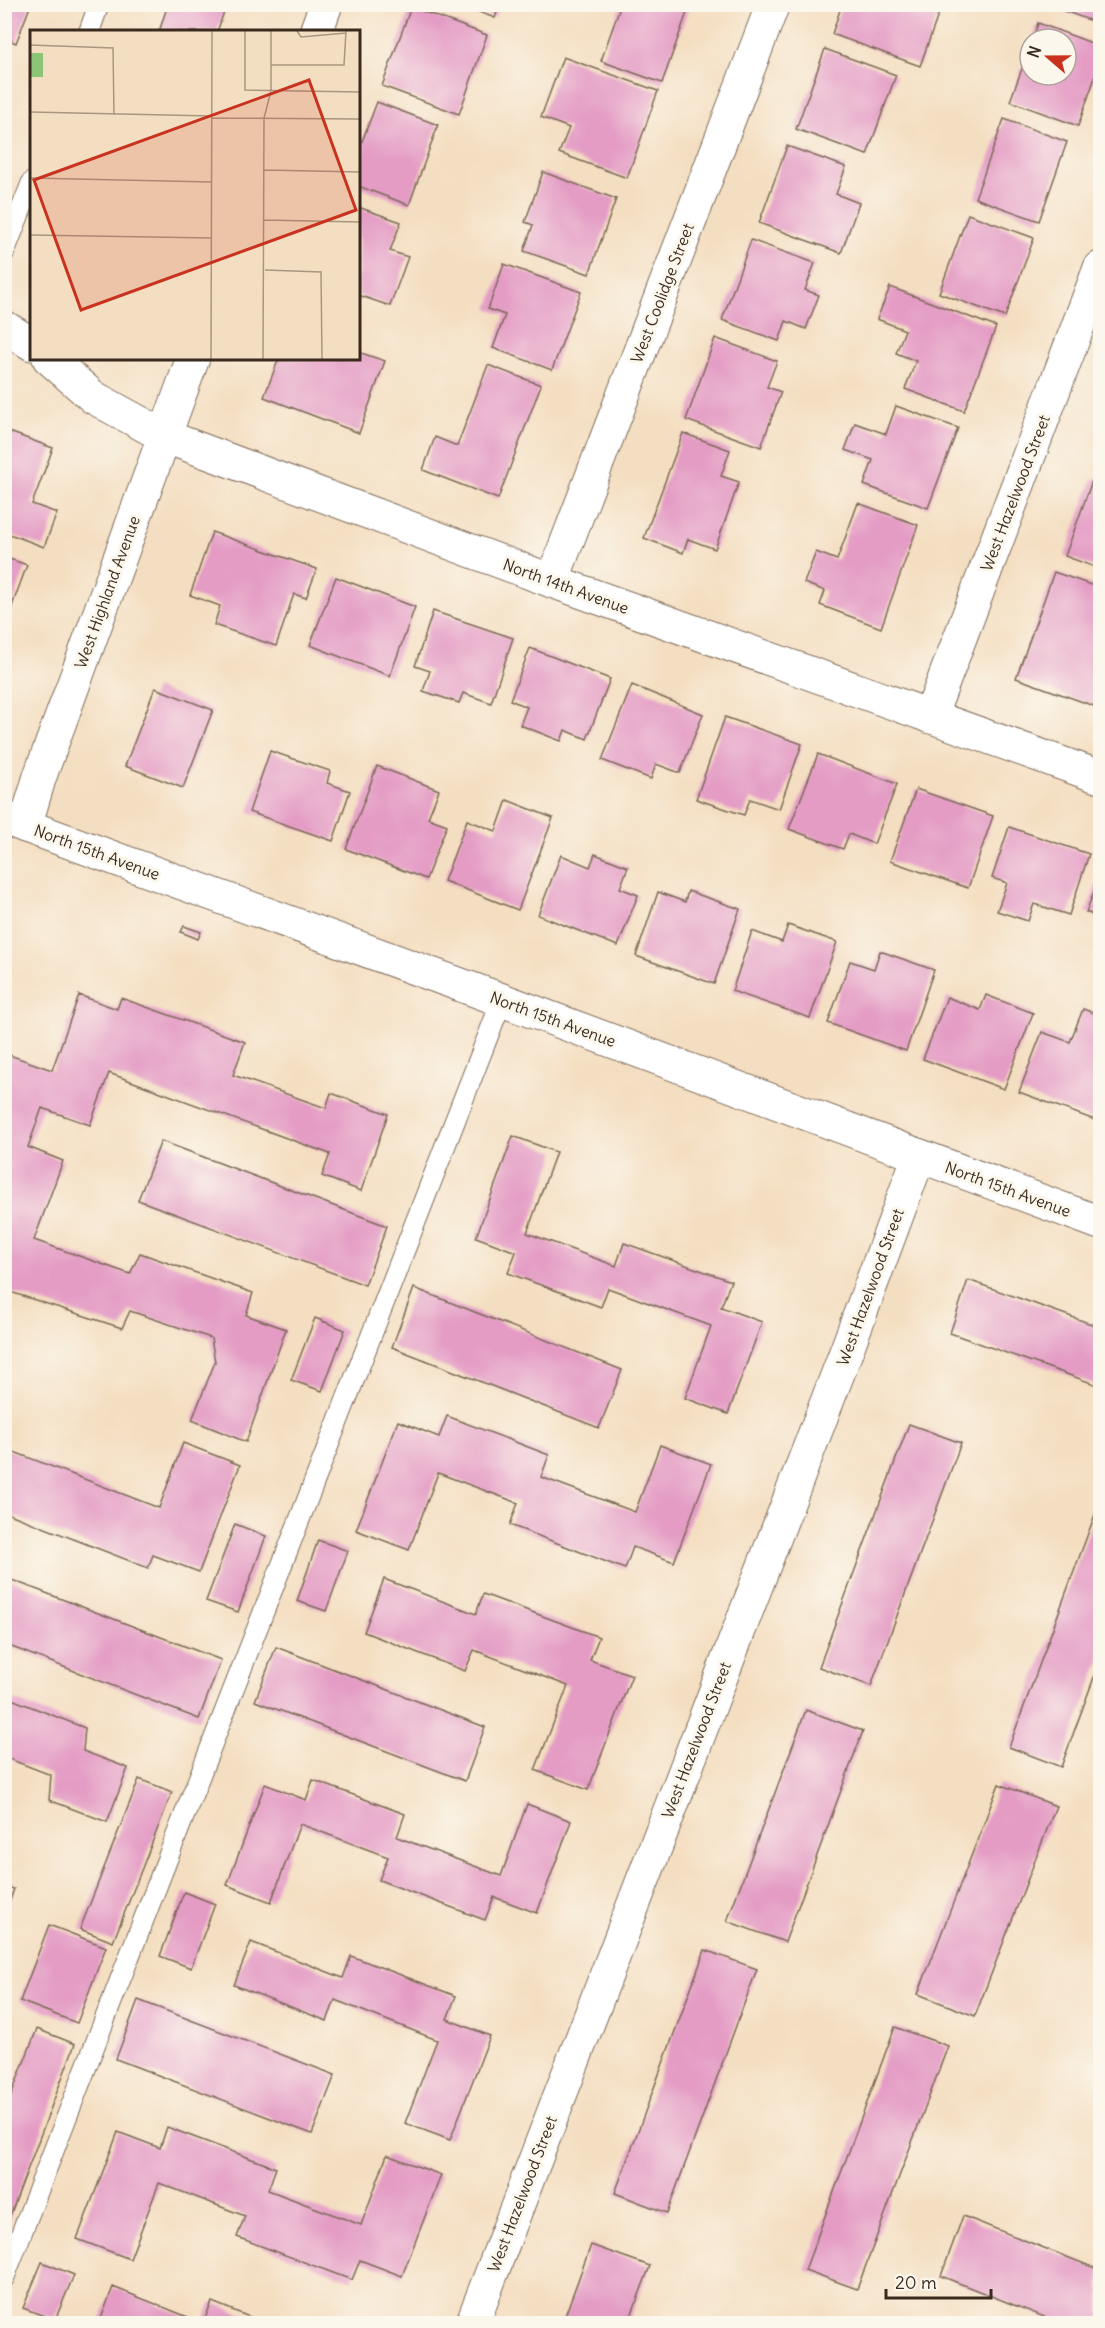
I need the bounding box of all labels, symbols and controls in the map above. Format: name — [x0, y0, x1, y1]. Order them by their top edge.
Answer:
north arrow — [1018, 27, 1078, 87]
inset map — [30, 30, 360, 360]
text: N — [1023, 43, 1045, 60]
street label: West Coolidge Street — [626, 220, 698, 366]
street label: West Hazelwood Street — [976, 411, 1054, 574]
street label: West Highland Avenue — [70, 513, 144, 671]
street label: North 14th Avenue — [500, 554, 632, 618]
street label: North 15th Avenue — [31, 820, 163, 884]
street label: North 15th Avenue — [487, 987, 619, 1051]
street label: North 15th Avenue — [942, 1157, 1074, 1221]
street label: West Hazelwood Street — [832, 1205, 908, 1368]
street label: West Hazelwood Street — [657, 1658, 735, 1821]
street label: West Hazelwood Street — [483, 2112, 561, 2275]
scale bar — [886, 2262, 991, 2300]
text: 20 m — [895, 2271, 937, 2294]

